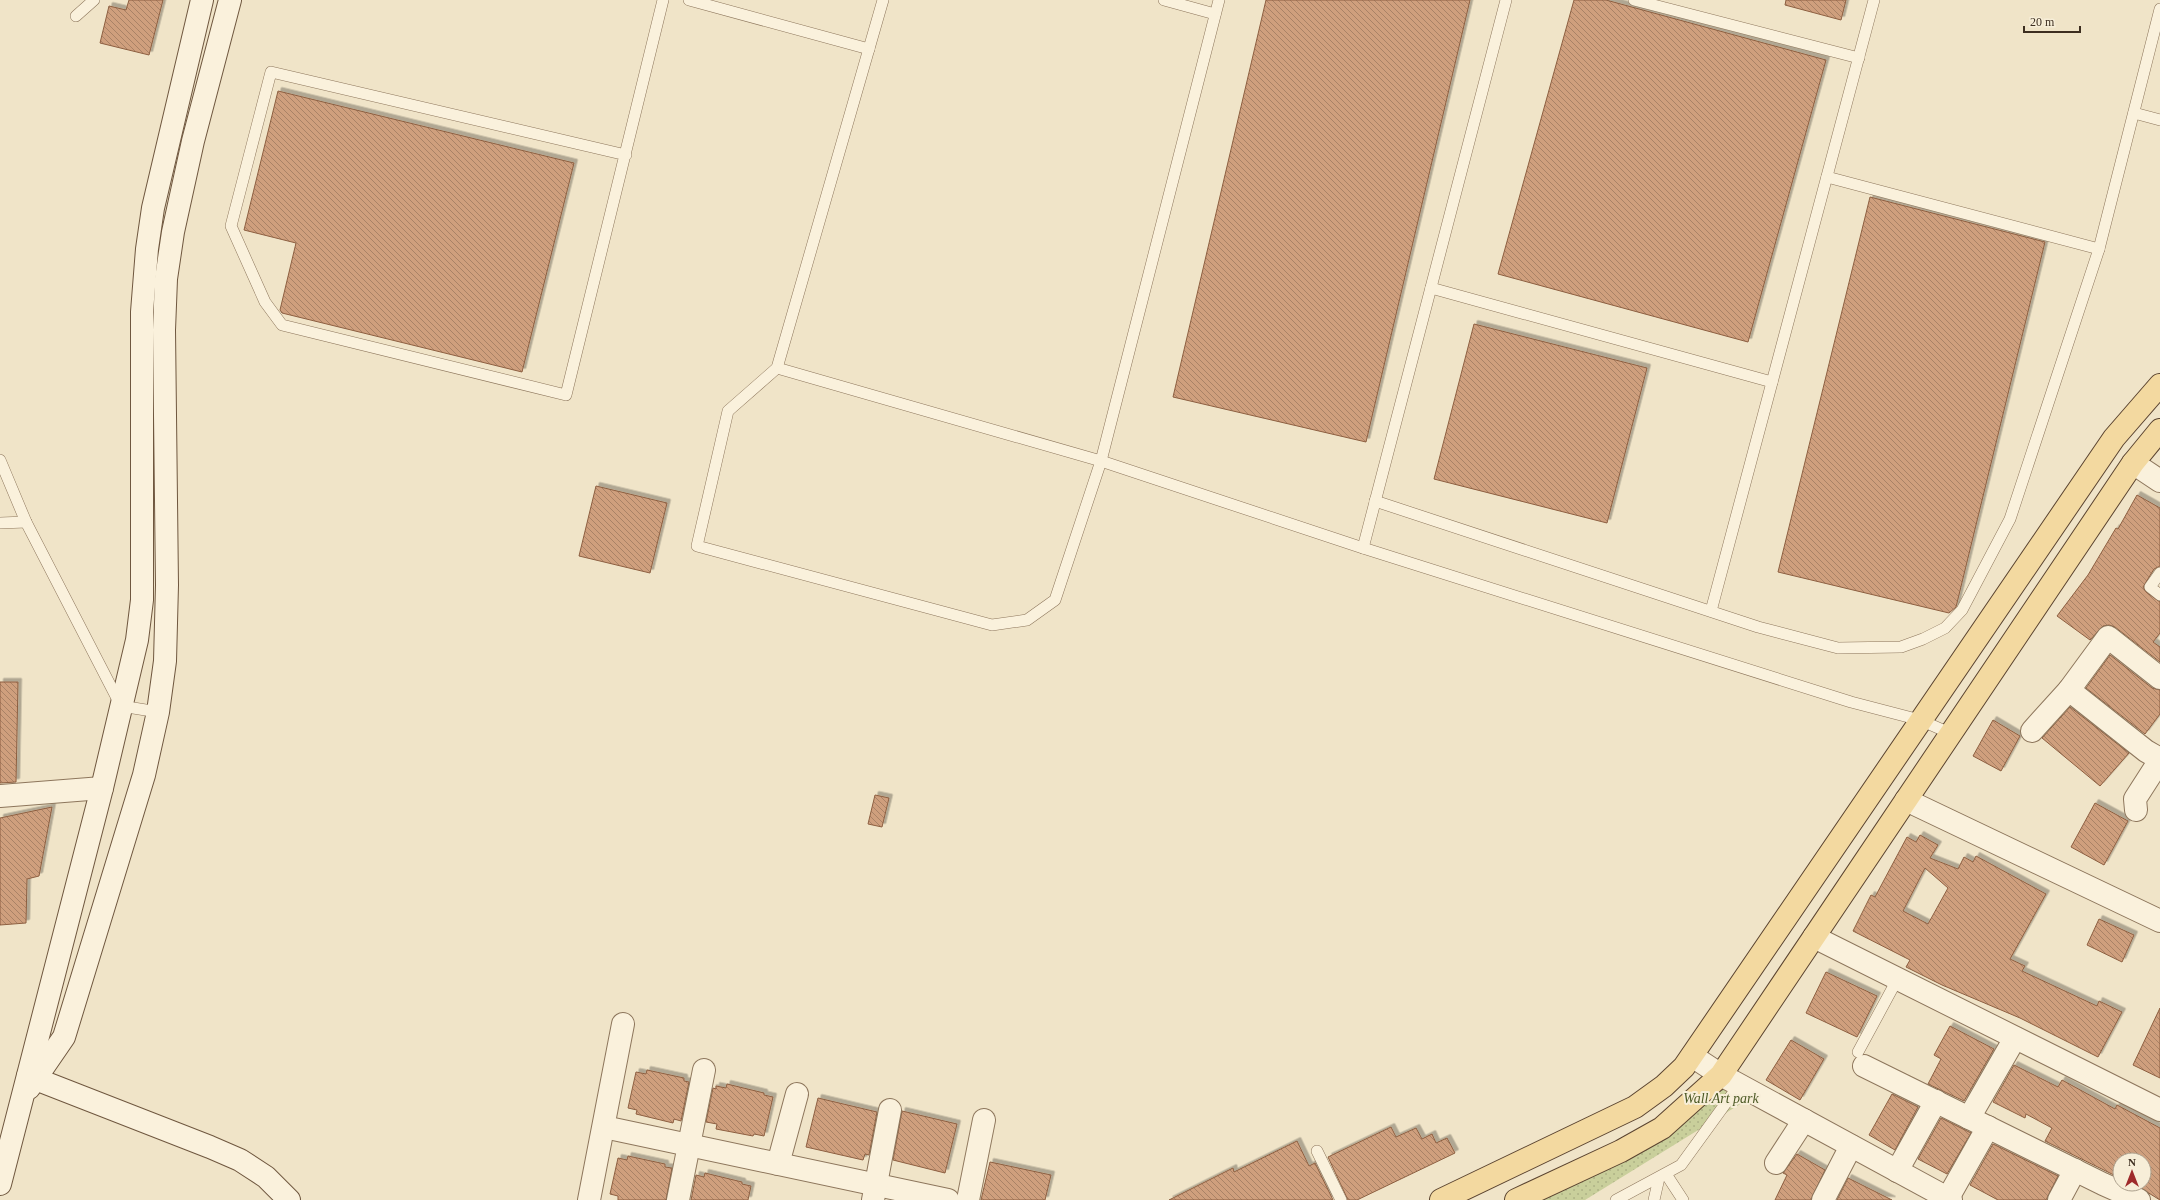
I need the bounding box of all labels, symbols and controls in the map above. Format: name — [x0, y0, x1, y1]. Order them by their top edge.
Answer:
scale bar — [2024, 8, 2080, 34]
text: 20 m — [2030, 15, 2055, 29]
park label: Wall Art park — [1683, 1091, 1760, 1106]
north arrow — [2112, 1152, 2152, 1192]
text: N — [2128, 1156, 2136, 1168]

